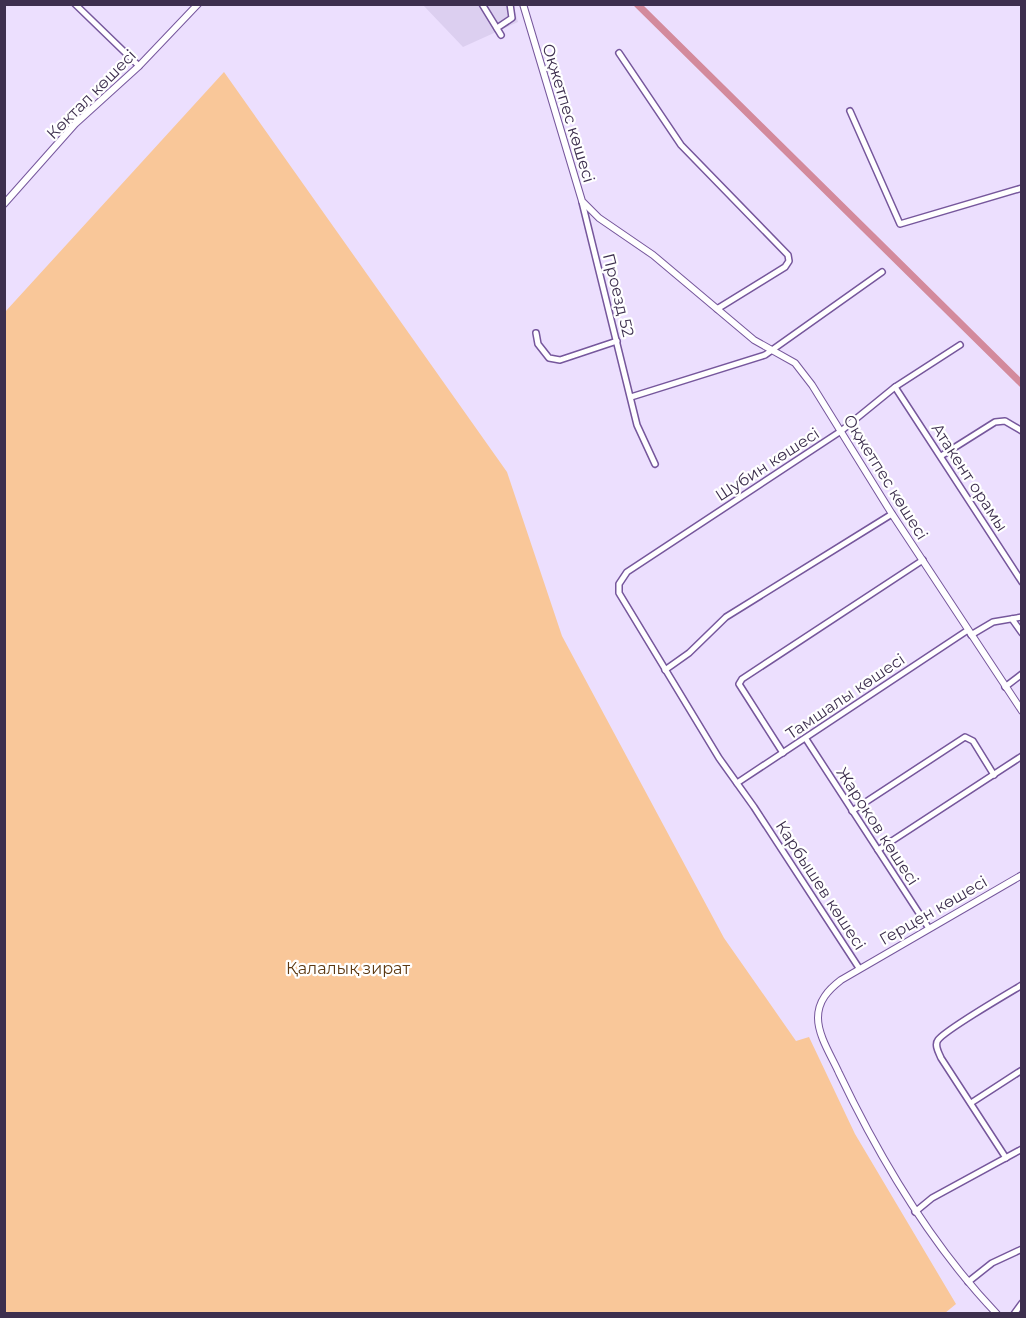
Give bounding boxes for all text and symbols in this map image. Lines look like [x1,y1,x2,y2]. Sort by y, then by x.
street label: Оқжетпес көшесі [538,41,599,185]
street label: Көктал көшесі [43,46,140,143]
street label: Проезд 52 [599,251,638,339]
street label: Оқжетпес көшесі [839,411,932,543]
street label: Атакент орамы [928,420,1012,535]
street label: Шубин көшесі [712,424,823,505]
street label: Тамшалы көшесі [782,650,908,743]
street label: Жароков көшесі [832,764,923,889]
street label: Карбышев көшесі [772,817,869,953]
street label: Герцен көшесі [876,872,990,949]
park label: Қалалық зират [286,959,410,978]

